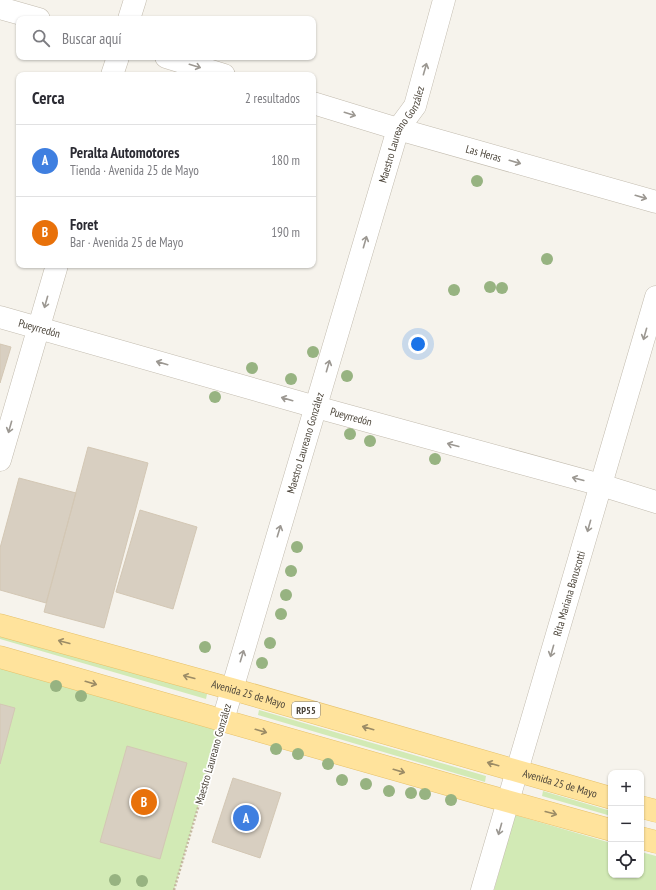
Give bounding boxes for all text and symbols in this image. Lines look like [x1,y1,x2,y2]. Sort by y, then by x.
search box [16,16,316,60]
icon: search [30,27,52,49]
text: Buscar aquí [62,29,122,48]
one-way arrow [188,63,201,70]
one-way arrow [422,63,429,76]
street label: Maestro Laureano González [375,84,427,184]
text: Cerca [32,87,65,109]
text: 2 resultados [245,90,300,107]
one-way arrow [344,111,357,118]
street label: Las Heras [464,142,503,165]
text: Peralta Automotores [70,143,179,162]
text: A [42,152,48,169]
text: 180 m [271,152,300,169]
one-way arrow [509,159,522,166]
text: Tienda · Avenida 25 de Mayo [70,162,199,179]
one-way arrow [634,194,647,201]
text: Foret [70,215,98,234]
text: B [42,224,48,241]
text: 190 m [271,224,300,241]
text: Bar · Avenida 25 de Mayo [70,234,183,251]
one-way arrow [362,235,369,248]
one-way arrow [42,296,49,309]
street label: Pueyrredón [17,316,62,341]
one-way arrow [641,327,648,340]
your location [408,334,428,354]
one-way arrow [156,359,169,366]
one-way arrow [325,360,332,373]
street label: Maestro Laureano González [283,391,327,495]
one-way arrow [281,395,294,402]
street label: Pueyrredón [329,404,374,429]
one-way arrow [6,421,13,434]
one-way arrow [447,441,460,448]
one-way arrow [572,475,585,482]
one-way arrow [585,519,592,532]
one-way arrow [276,525,283,538]
street label: Rita Mariana Baruscotti [550,549,588,638]
one-way arrow [58,638,71,646]
one-way arrow [548,644,555,657]
one-way arrow [239,650,246,663]
one-way arrow [183,673,196,680]
street label: Avenida 25 de Mayo [210,677,288,711]
one-way arrow [85,680,98,687]
street label: Maestro Laureano González [192,702,234,806]
road number: RP55 [292,702,320,718]
one-way arrow [362,724,375,731]
one-way arrow [254,728,267,735]
one-way arrow [487,760,500,767]
street label: Avenida 25 de Mayo [521,766,599,801]
one-way arrow [392,768,405,775]
map controls [608,770,644,878]
button: + [608,770,644,806]
pin: B [131,787,157,817]
pin: A [233,803,259,833]
button: − [608,806,644,842]
one-way arrow [544,810,557,817]
one-way arrow [496,822,503,835]
button: locate [608,842,644,878]

